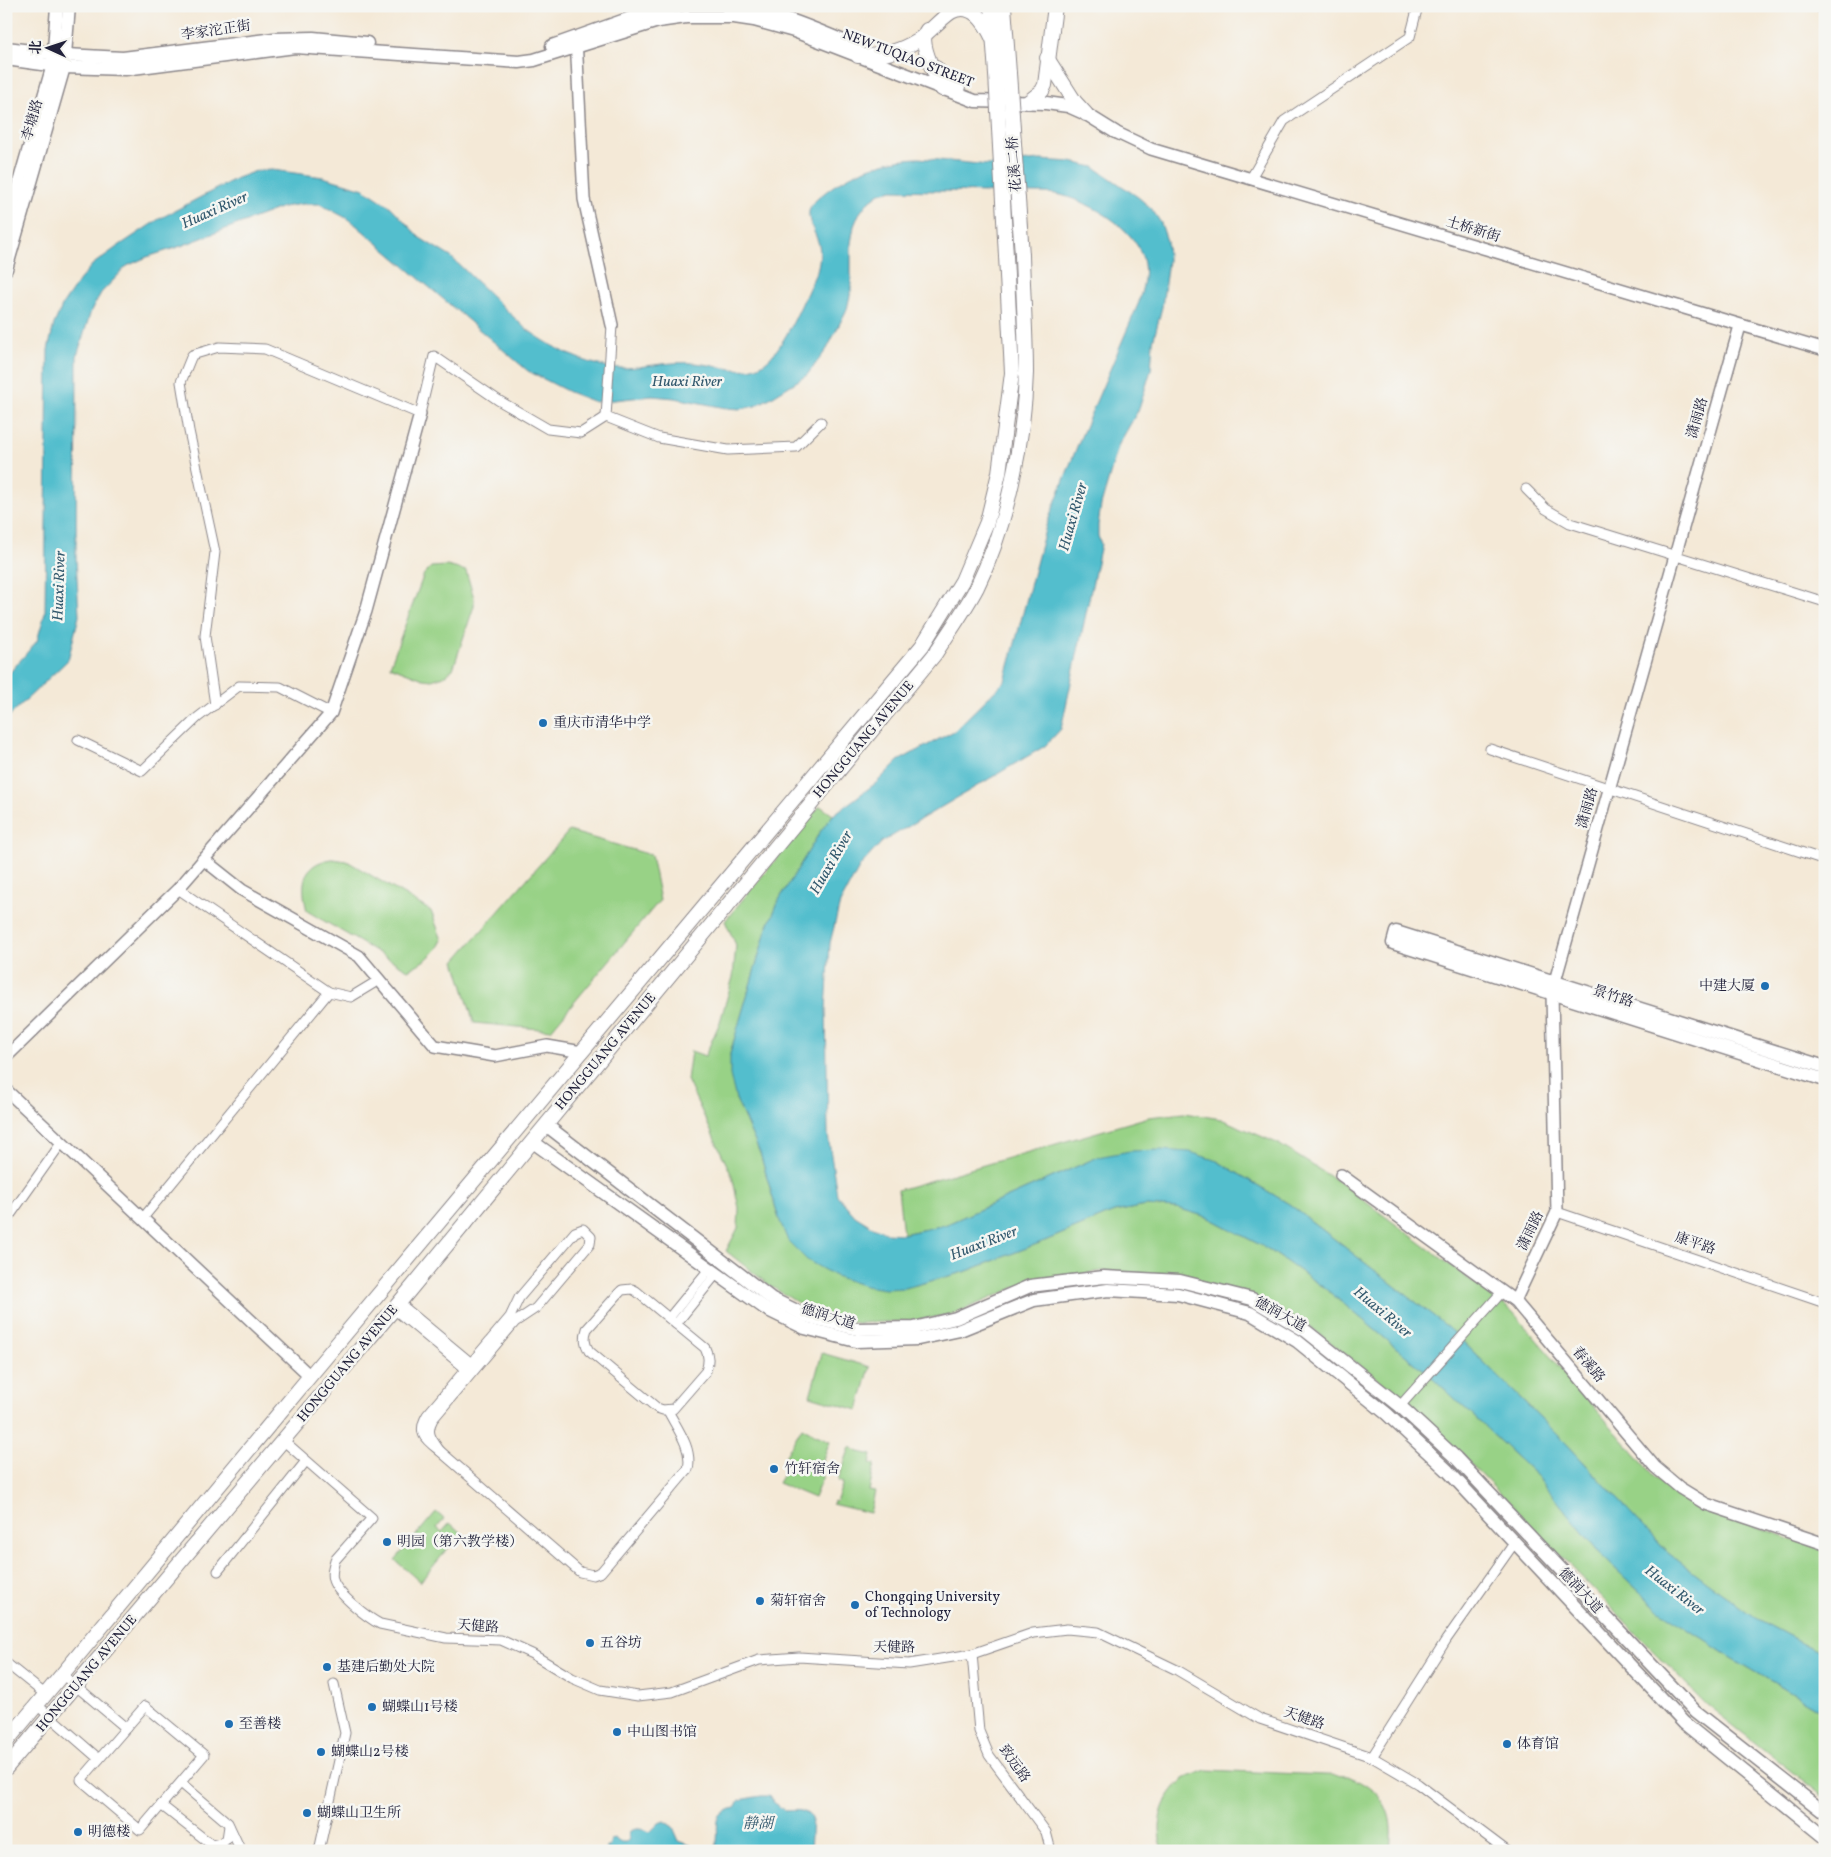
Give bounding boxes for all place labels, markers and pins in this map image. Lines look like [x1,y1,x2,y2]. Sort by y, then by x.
place label: 重庆市清华中学 [553,714,651,733]
marker: 重庆市清华中学 [537,717,549,729]
place label: 中建大厦 [1699,977,1755,996]
marker: 中建大厦 [1759,980,1771,992]
place label: 竹轩宿舍 [784,1460,840,1479]
marker: 竹轩宿舍 [768,1463,780,1475]
place label: 明园（第六教学楼） [397,1533,523,1552]
marker: 明园（第六教学楼） [381,1536,393,1548]
place label: Chongqing University of Technology [865,1588,1001,1623]
place label: 菊轩宿舍 [770,1592,826,1611]
marker: 菊轩宿舍 [754,1595,766,1607]
marker: Chongqing University of Technology [849,1599,861,1611]
place label: 五谷坊 [600,1634,642,1653]
marker: 五谷坊 [584,1637,596,1649]
place label: 基建后勤处大院 [337,1658,435,1677]
marker: 基建后勤处大院 [321,1661,333,1673]
place label: 蝴蝶山1号楼 [382,1698,457,1717]
marker: 蝴蝶山1号楼 [366,1701,378,1713]
place label: 至善楼 [239,1715,281,1734]
marker: 至善楼 [223,1718,235,1730]
place label: 中山图书馆 [627,1723,697,1742]
marker: 中山图书馆 [611,1726,623,1738]
place label: 体育馆 [1517,1735,1559,1754]
marker: 体育馆 [1501,1738,1513,1750]
place label: 蝴蝶山2号楼 [331,1743,409,1762]
marker: 蝴蝶山2号楼 [315,1746,327,1758]
place label: 蝴蝶山卫生所 [317,1804,401,1823]
marker: 蝴蝶山卫生所 [301,1807,313,1819]
place label: 明德楼 [88,1823,130,1842]
marker: 明德楼 [72,1826,84,1838]

